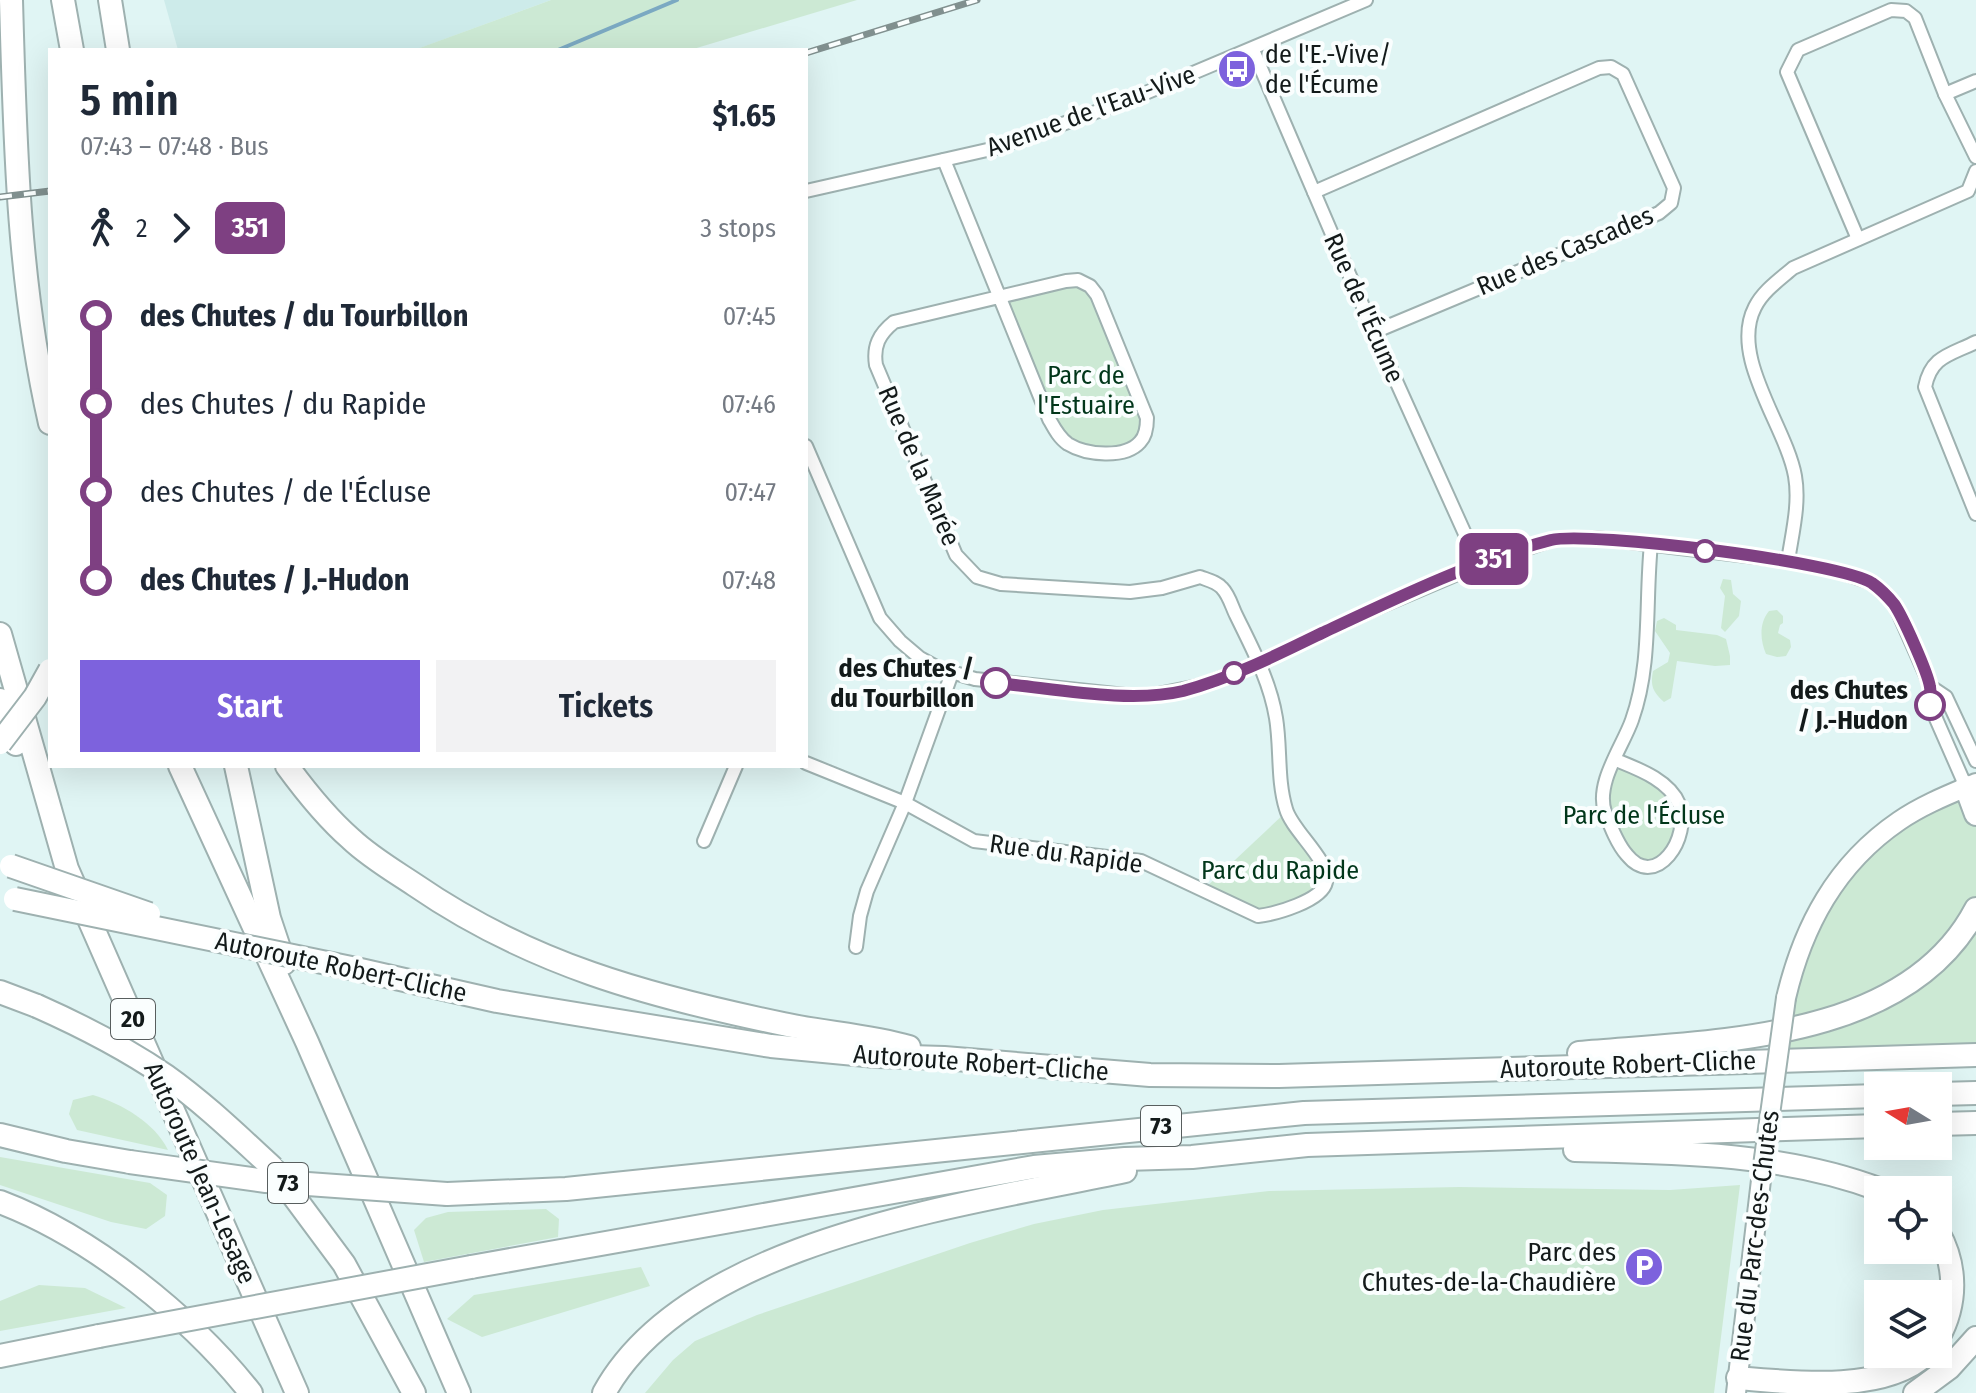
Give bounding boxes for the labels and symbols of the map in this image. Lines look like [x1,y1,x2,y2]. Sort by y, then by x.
place label: de l'E.-Vive/ de l'Écume [1265,39,1391,100]
bus stop icon: de l'E.-Vive/ de l'Écume [1216,48,1258,90]
street label: Avenue de l'Eau-Vive [982,59,1200,163]
street label: Rue des Cascades [1472,200,1658,302]
street label: Rue de l'Écume [1317,228,1411,388]
park label: Parc de l'Estuaire [1037,360,1135,421]
street label: Rue de la Marée [871,381,967,551]
line badge: 351 [1448,533,1540,585]
unlabelled marker [1694,540,1716,562]
place label: des Chutes / du Tourbillon [830,653,974,714]
unlabelled marker [1223,662,1245,684]
marker: des Chutes / du Tourbillon [981,668,1011,698]
place label: des Chutes / J.-Hudon [1790,675,1908,736]
marker: des Chutes / J.-Hudon [1915,690,1945,720]
park label: Parc de l'Écluse [1563,800,1725,831]
street label: Rue du Rapide [987,828,1145,880]
park label: Parc du Rapide [1201,855,1359,886]
street label: Autoroute Robert-Cliche [213,925,469,1009]
road number: 20 [111,999,155,1039]
street label: Autoroute Robert-Cliche [852,1039,1110,1087]
street label: Autoroute Robert-Cliche [1500,1045,1756,1085]
street label: Autoroute Jean-Lesage [137,1057,263,1289]
north arrow [1864,1072,1952,1160]
road number: 73 [1141,1106,1181,1146]
street label: Rue du Parc-des-Chutes [1724,1109,1786,1363]
road number: 73 [268,1163,308,1203]
place label: Parc des Chutes-de-la-Chaudière [1362,1237,1616,1298]
parking icon: Parc des Chutes-de-la-Chaudière [1623,1246,1665,1288]

